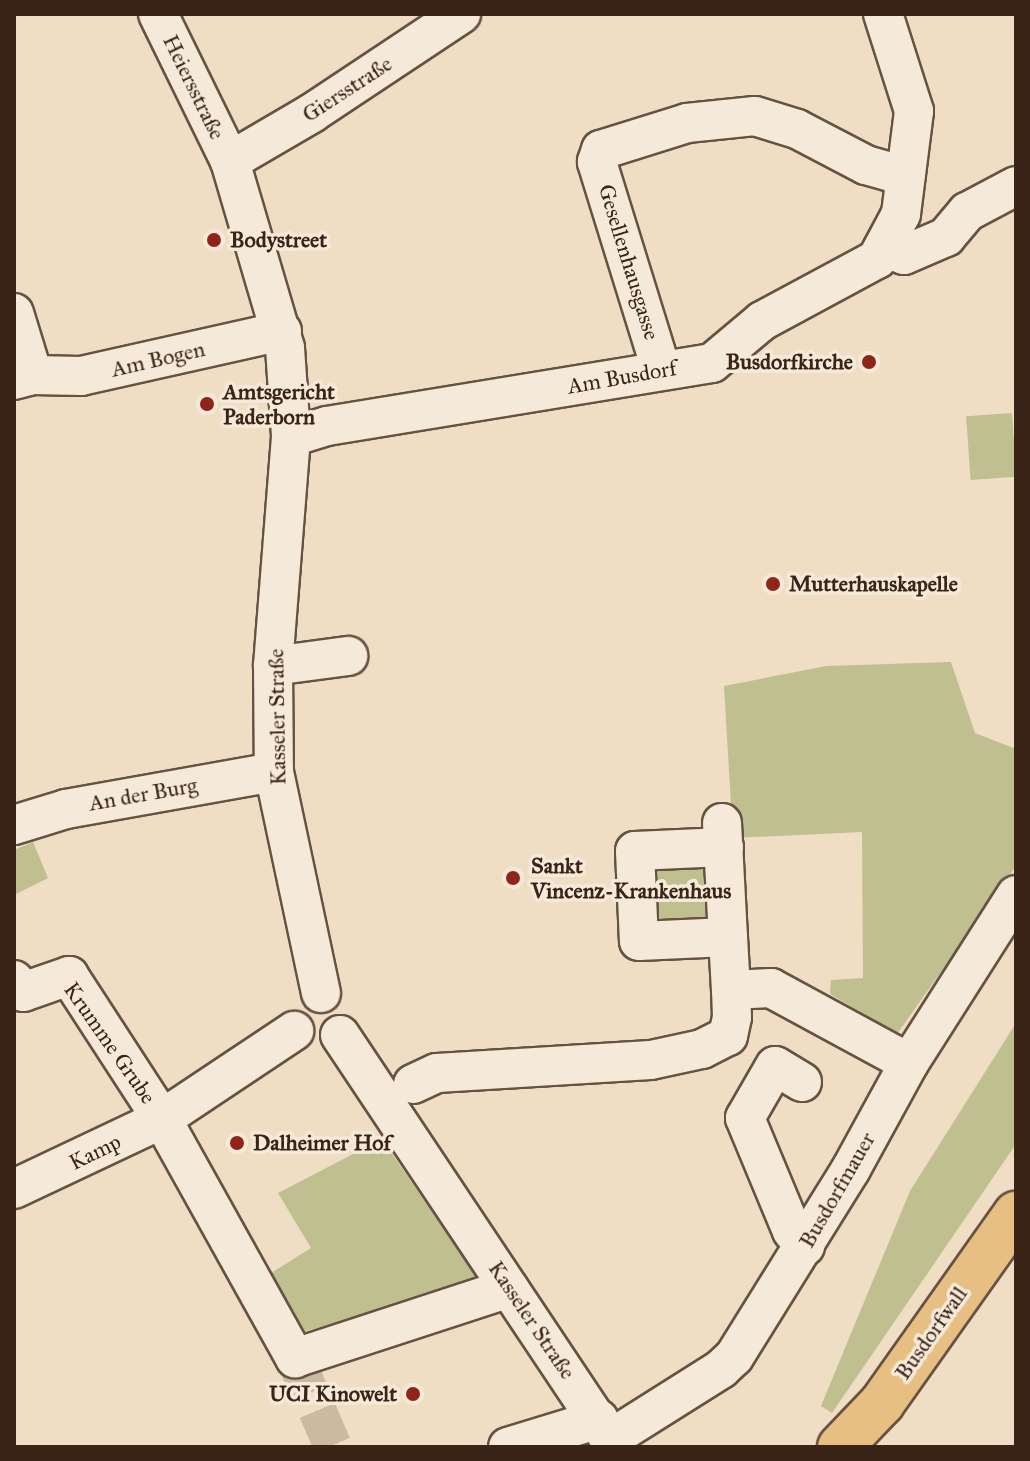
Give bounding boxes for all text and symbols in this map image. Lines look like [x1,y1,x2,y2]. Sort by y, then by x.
street label: Heiersstraße [157,30,231,144]
street label: Giersstraße [297,50,397,128]
street label: Gesellenhausgasse [593,181,665,343]
place label: Bodystreet [230,227,327,253]
marker: Bodystreet [205,231,223,249]
street label: Am Bogen [109,335,207,383]
place label: Busdorfkirche [726,349,853,375]
marker: Busdorfkirche [860,353,878,371]
street label: Am Busdorf [565,354,679,400]
place label: Amtsgericht Paderborn [223,378,335,430]
marker: Amtsgericht Paderborn [198,395,216,413]
place label: Mutterhauskapelle [789,571,958,597]
marker: Mutterhauskapelle [764,575,782,593]
street label: Kasseler Straße [263,648,291,786]
street label: An der Burg [87,772,199,816]
place label: Sankt Vincenz-Krankenhaus [531,852,731,904]
marker: Sankt Vincenz-Krankenhaus [502,867,524,889]
street label: Krumme Grube [58,977,162,1109]
street label: Busdorfmauer [793,1127,881,1253]
street label: Kamp [65,1128,125,1176]
place label: Dalheimer Hof [253,1130,391,1156]
marker: Dalheimer Hof [228,1134,246,1152]
street label: Kasseler Straße [483,1256,581,1384]
street label: Busdorfwall [889,1281,973,1385]
place label: UCI Kinowelt [269,1381,397,1407]
marker: UCI Kinowelt [404,1385,422,1403]

